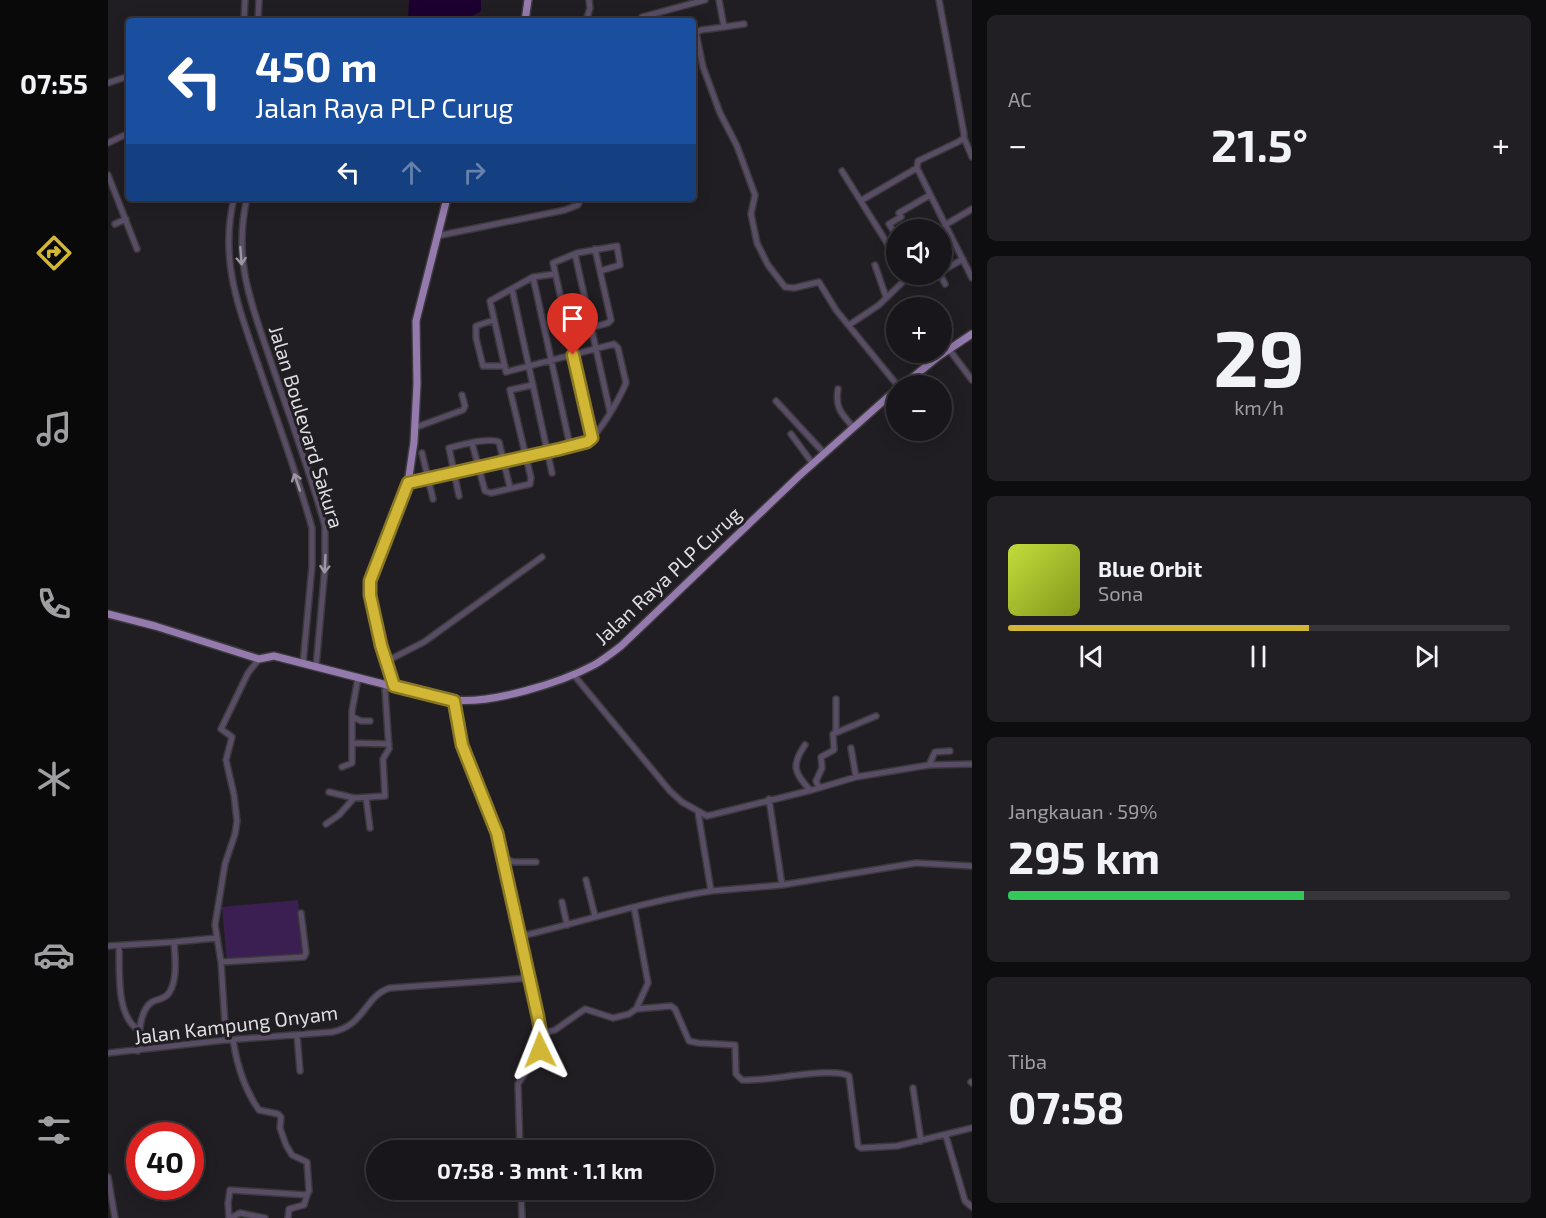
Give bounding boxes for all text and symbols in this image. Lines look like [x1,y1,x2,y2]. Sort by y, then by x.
text: 450 m [255,40,378,90]
icon: left [156,42,234,120]
text: 07:55 [20,67,88,99]
text: AC [1008,87,1032,111]
text: Jalan Raya PLP Curug [255,91,513,123]
text: 21.5° [1211,117,1308,171]
text: − [1008,124,1027,164]
text: + [1492,124,1510,164]
icon: left [332,156,365,189]
icon: ahead [395,156,428,189]
icon: right [458,156,491,189]
map controls [886,219,952,441]
button: sound [886,219,952,285]
icon: directions [33,232,75,274]
one-way arrow [236,245,247,265]
pin [547,293,598,355]
button: + [886,297,952,363]
icon: arrive [556,302,589,335]
text: 29 [1213,309,1305,403]
street label: Jalan Boulevard Sakura [265,323,349,531]
button: − [886,375,952,441]
text: km/h [1234,395,1284,419]
icon: music [33,408,75,450]
one-way arrow [291,473,302,492]
street label: Jalan Raya PLP Curug [589,501,745,649]
one-way arrow [320,553,331,573]
text: Blue Orbit [1098,555,1202,581]
text: Sona [1098,581,1143,605]
icon: phone [33,583,75,625]
icon: previous [1075,640,1108,673]
icon: pause [1242,640,1275,673]
icon: next [1410,640,1443,673]
icon: climate [33,758,75,800]
text: Jangkauan · 59% [1008,799,1157,823]
text: 295 km [1008,829,1160,883]
icon: car [33,934,75,976]
street label: Jalan Kampung Onyam [133,1000,339,1048]
position arrow [508,1018,572,1082]
text: Tiba [1008,1049,1047,1073]
text: 07:58 [1008,1079,1125,1133]
icon: filters [33,1109,75,1151]
speed limit sign: 40 [126,1122,204,1200]
text: 07:58 · 3 mnt · 1.1 km [437,1157,643,1183]

